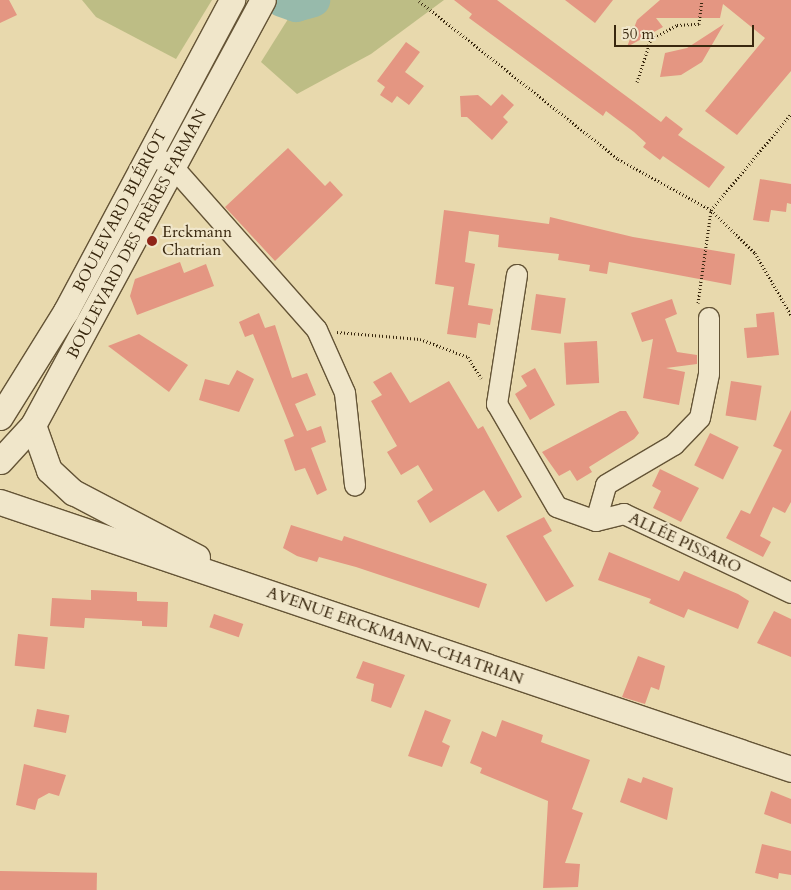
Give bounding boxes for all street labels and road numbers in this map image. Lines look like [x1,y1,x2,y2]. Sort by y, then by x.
street label: BOULEVARD DES FRÈRES FARMAN [63,106,211,362]
street label: BOULEVARD BLÉRIOT [69,126,171,296]
street label: ALLÉE PISSARO [626,509,744,577]
street label: AVENUE ERCKMANN-CHATRIAN [264,583,526,689]

